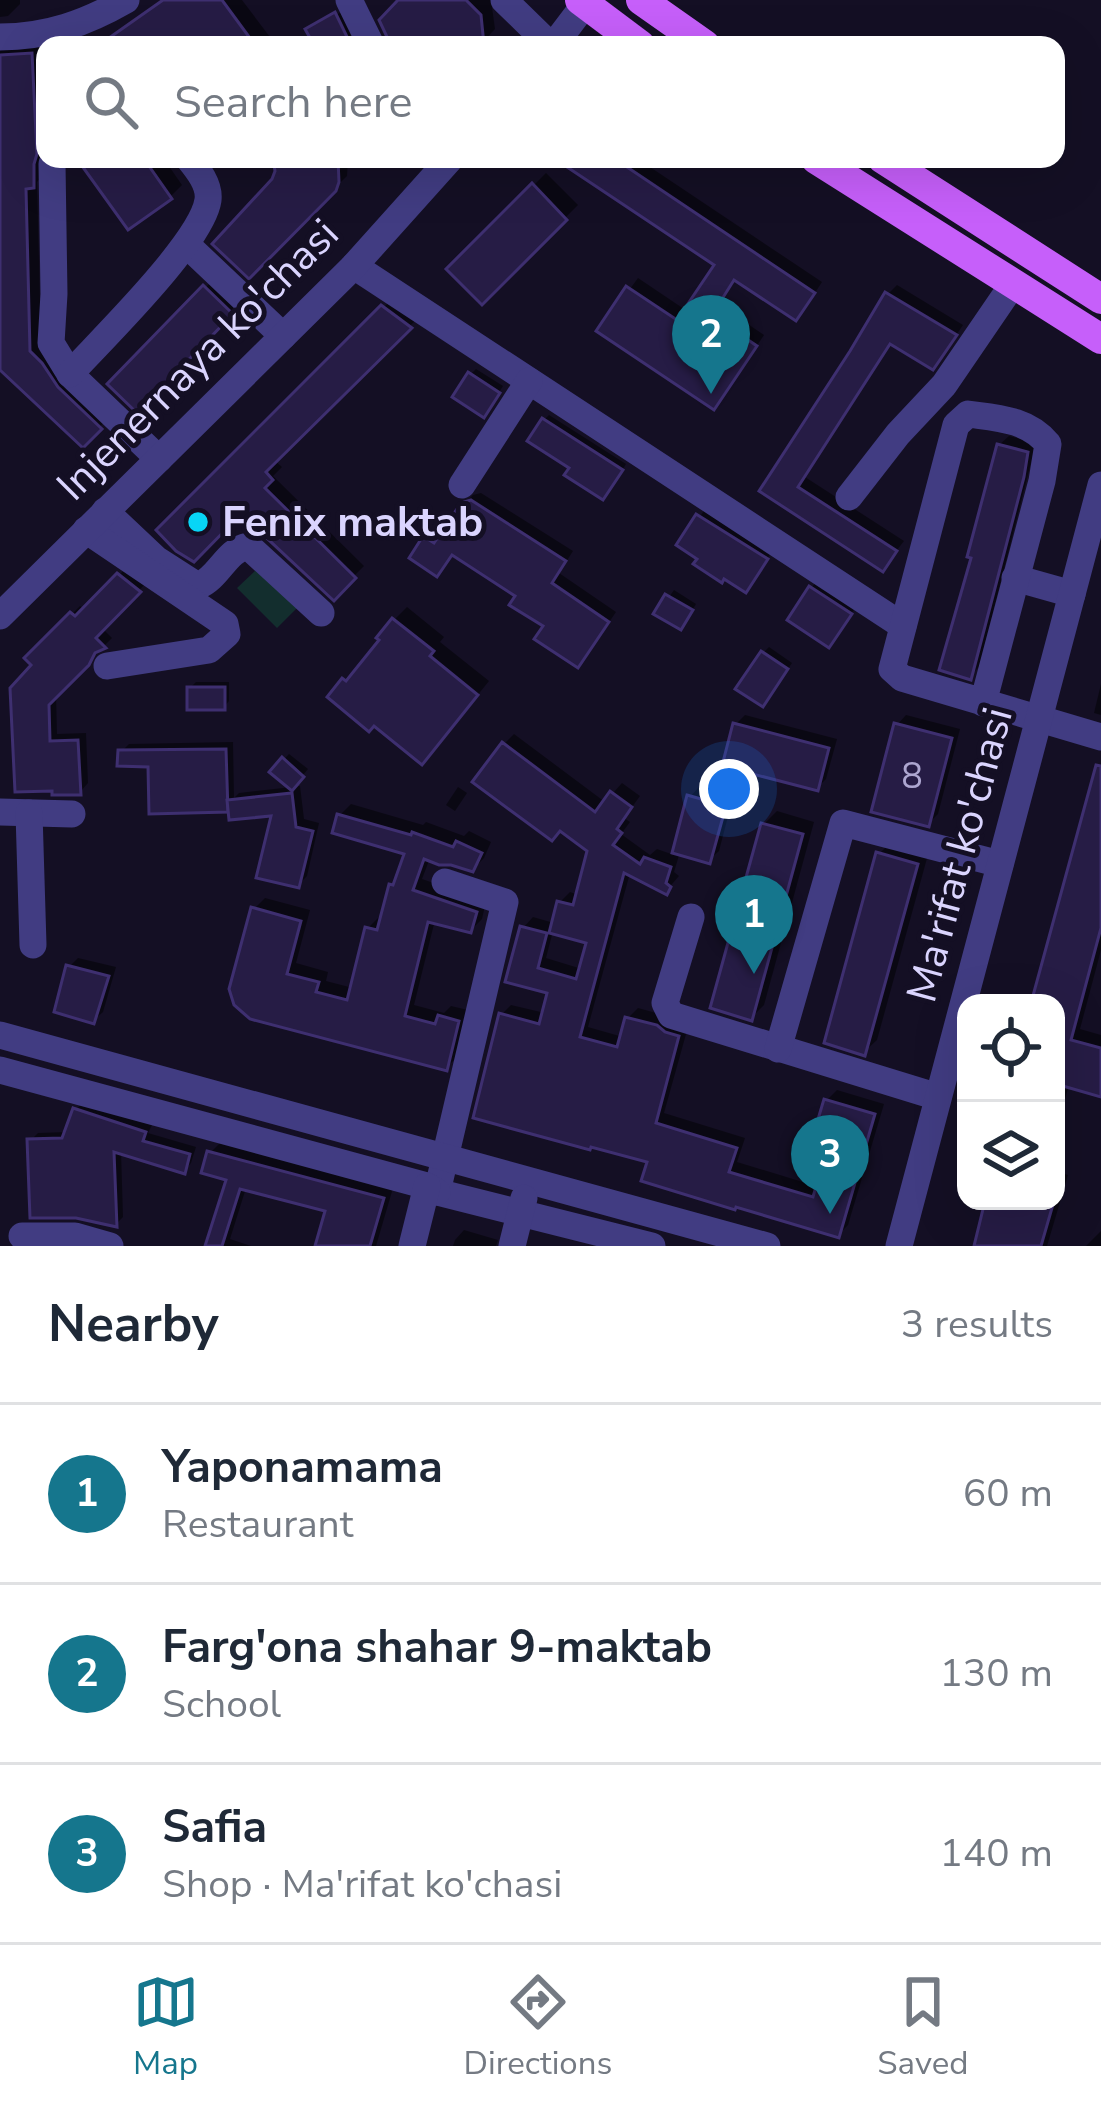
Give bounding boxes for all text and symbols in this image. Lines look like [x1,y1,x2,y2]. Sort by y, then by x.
search box [36,36,1065,168]
icon: search [78,69,144,135]
text: Search here [174,72,413,133]
street label: Injenernaya ko'chasi [45,207,351,513]
pin: 2 [672,295,750,394]
place label: Fenix maktab [222,494,483,551]
marker: Fenix maktab [185,509,211,535]
street label: Ma'rifat ko'chasi [893,702,1027,1008]
house number: 8 [901,752,923,801]
your location [699,759,759,819]
pin: 1 [715,875,793,974]
map controls [957,994,1065,1210]
button: locate [957,994,1065,1102]
button: layers [957,1102,1065,1210]
pin: 3 [791,1115,869,1214]
text: Nearby [48,1289,219,1359]
text: 3 results [901,1298,1053,1351]
text: Yaponamama [162,1437,443,1498]
text: 1 [75,1467,99,1520]
text: 60 m [963,1467,1053,1520]
text: Restaurant [162,1498,353,1551]
text: Farg'ona shahar 9-maktab [162,1617,712,1678]
text: 2 [75,1647,99,1700]
text: 130 m [939,1647,1053,1700]
text: School [162,1678,281,1731]
text: Safia [162,1797,267,1858]
text: 3 [75,1827,99,1880]
text: 140 m [939,1827,1053,1880]
text: Shop · Ma'rifat ko'chasi [162,1858,562,1911]
tab: Map [133,1969,199,2086]
tab: Directions [464,1969,612,2086]
tab: Saved [877,1969,968,2086]

